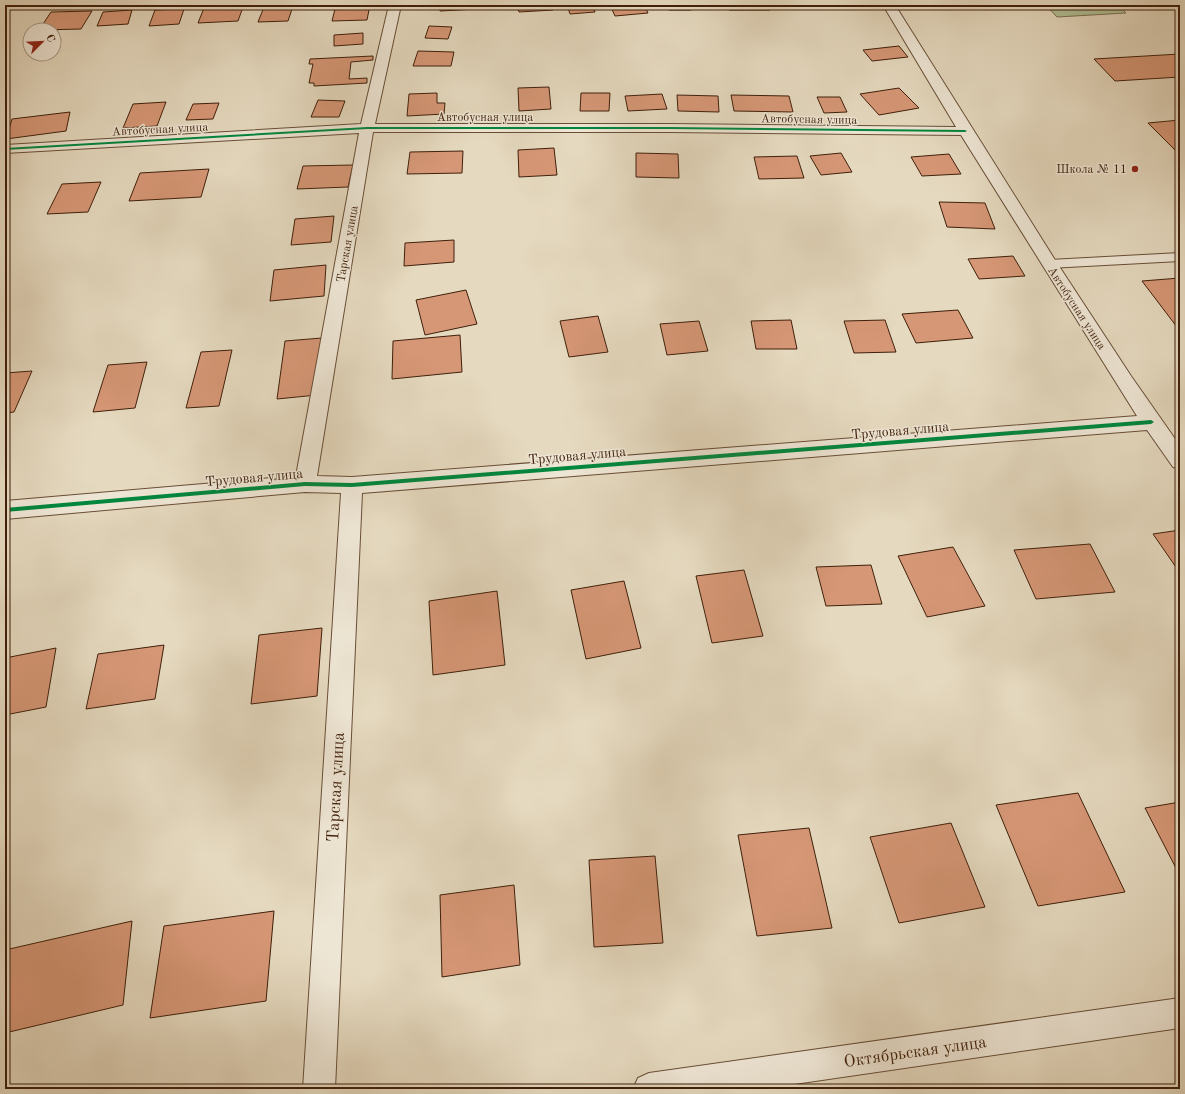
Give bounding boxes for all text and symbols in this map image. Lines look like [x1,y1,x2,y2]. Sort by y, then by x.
north arrow [22,22,62,62]
text: С [43,33,56,44]
street label: Автобусная улица [437,112,533,124]
street label: Автобусная улица [761,113,857,127]
street label: Автобусная улица [112,121,209,139]
place label: Школа № 11 [1056,164,1127,176]
marker: Школа № 11 [1130,164,1140,174]
street label: Тарская улица [335,205,361,283]
street label: Автобусная улица [1045,265,1107,352]
street label: Трудовая улица [851,420,950,442]
street label: Трудовая улица [528,445,627,467]
street label: Трудовая улица [205,467,304,489]
street label: Тарская улица [325,731,348,842]
street label: Октябрьская улица [843,1034,988,1071]

